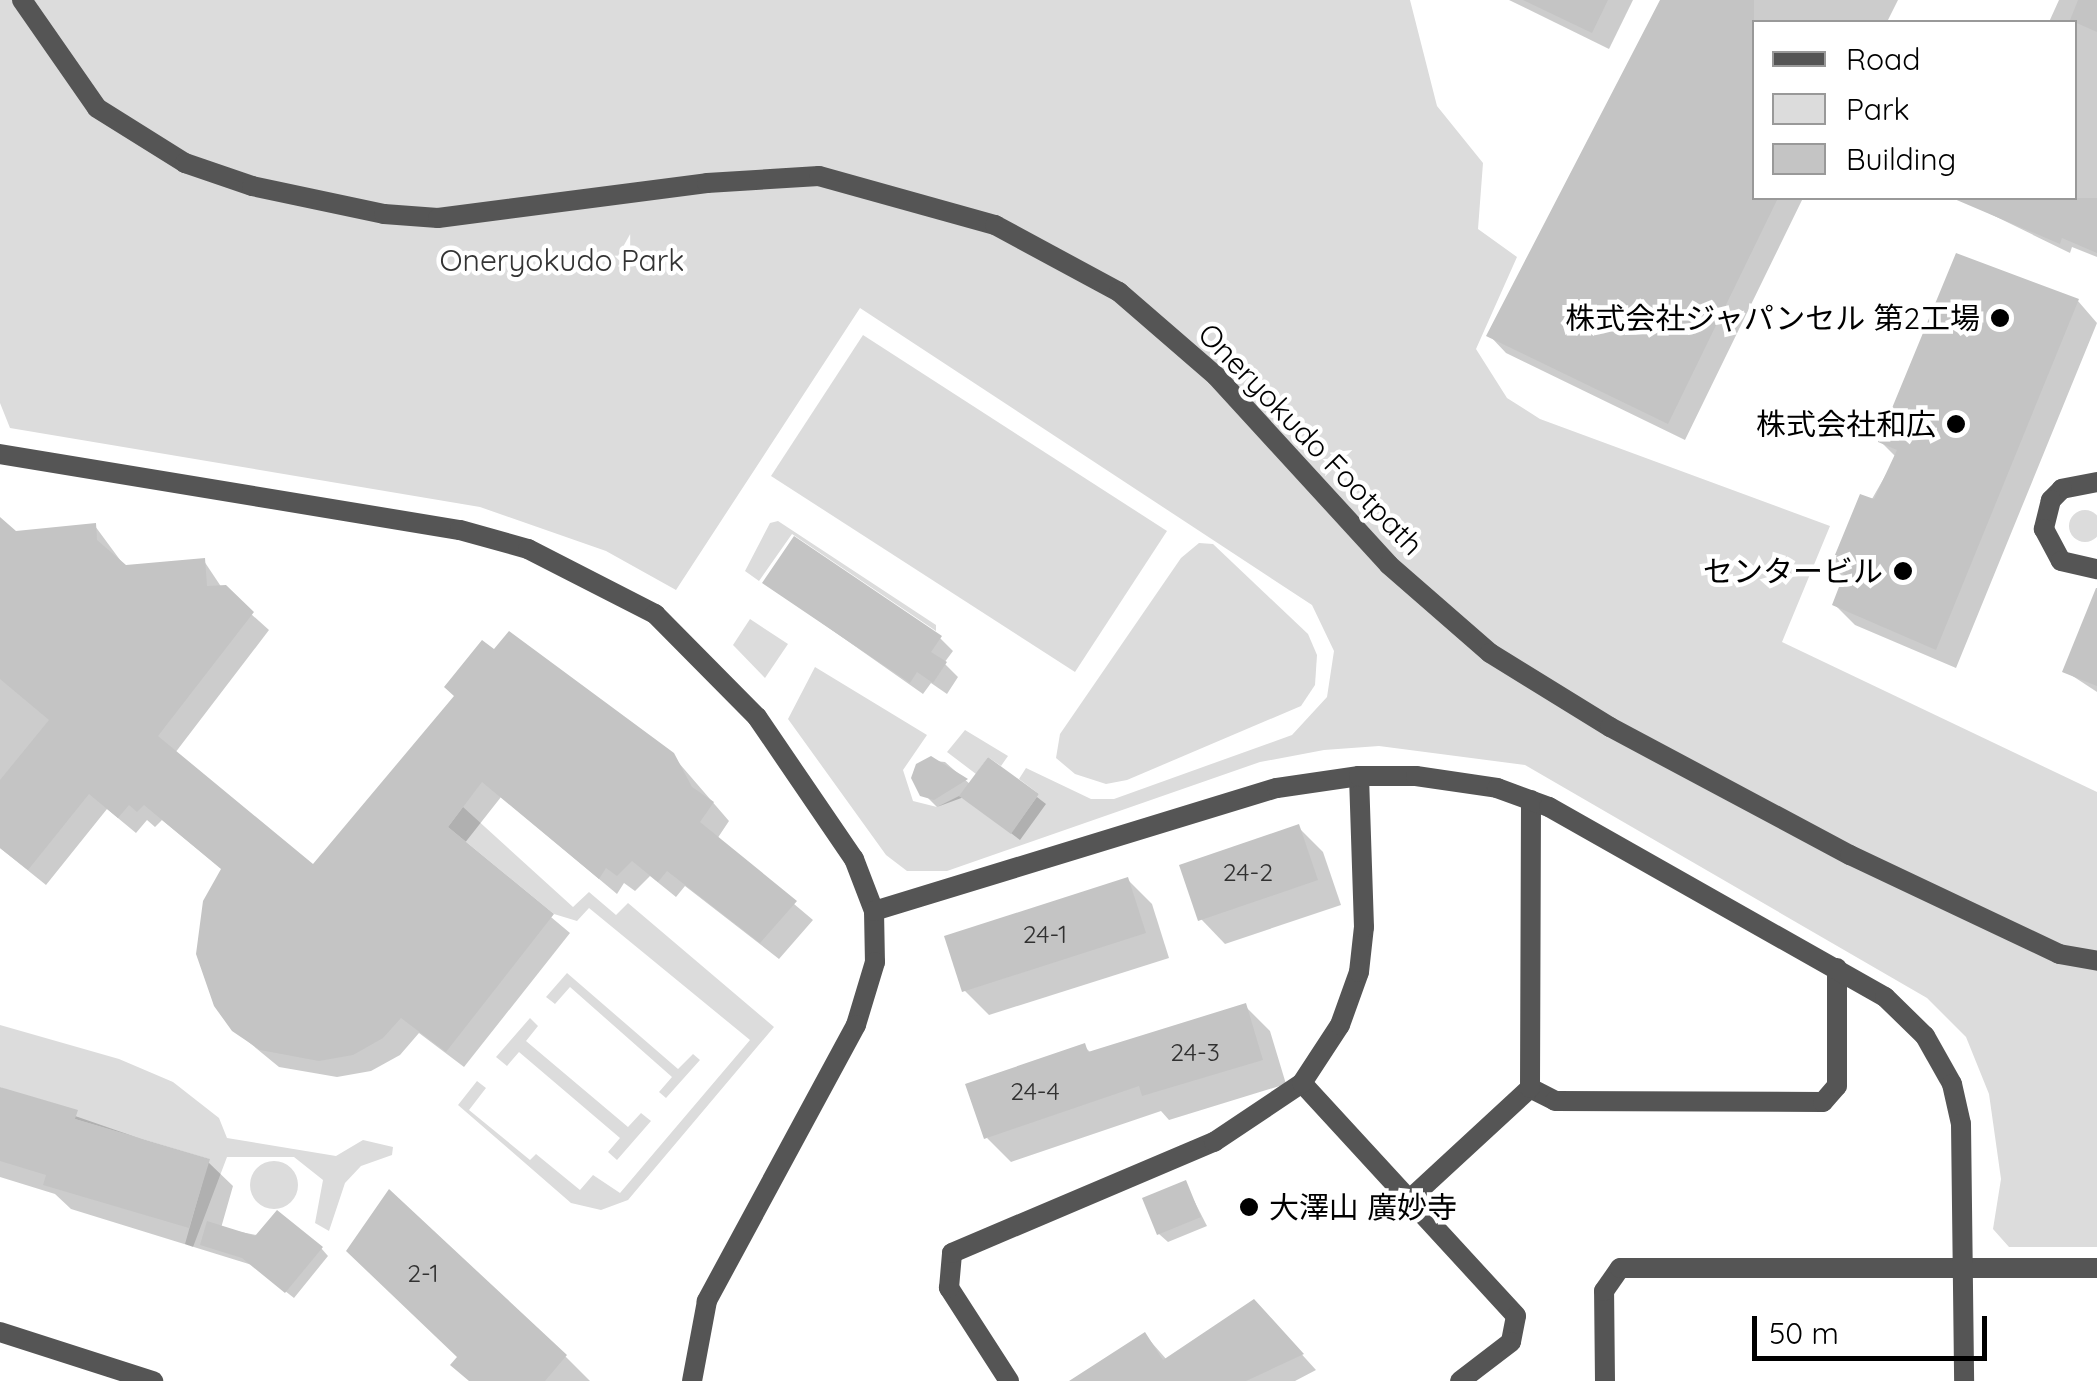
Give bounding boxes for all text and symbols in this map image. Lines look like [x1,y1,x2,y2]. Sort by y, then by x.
legend [1752,20,2077,200]
text: Road [1846,40,1920,78]
text: Park [1846,90,1910,128]
text: Building [1846,140,1956,178]
park label: Oneryokudo Park [440,242,684,278]
place label: 株式会社ジャパンセル 第2工場 [1565,300,1980,336]
marker: 株式会社ジャパンセル 第2工場 [1989,307,2011,329]
street label: Oneryokudo Footpath [1191,316,1431,562]
place label: 株式会社和広 [1756,406,1936,442]
marker: 株式会社和広 [1945,413,1967,435]
place label: センタービル [1703,553,1883,589]
marker: センタービル [1892,560,1914,582]
house number: 24-2 [1223,857,1273,887]
house number: 24-1 [1023,919,1067,949]
house number: 24-3 [1170,1037,1220,1067]
house number: 24-4 [1010,1076,1060,1106]
place label: 大澤山 廣妙寺 [1269,1189,1457,1225]
marker: 大澤山 廣妙寺 [1238,1196,1260,1218]
house number: 2-1 [407,1258,439,1288]
scale bar [1757,1296,1992,1358]
text: 50 m [1769,1314,1839,1352]

